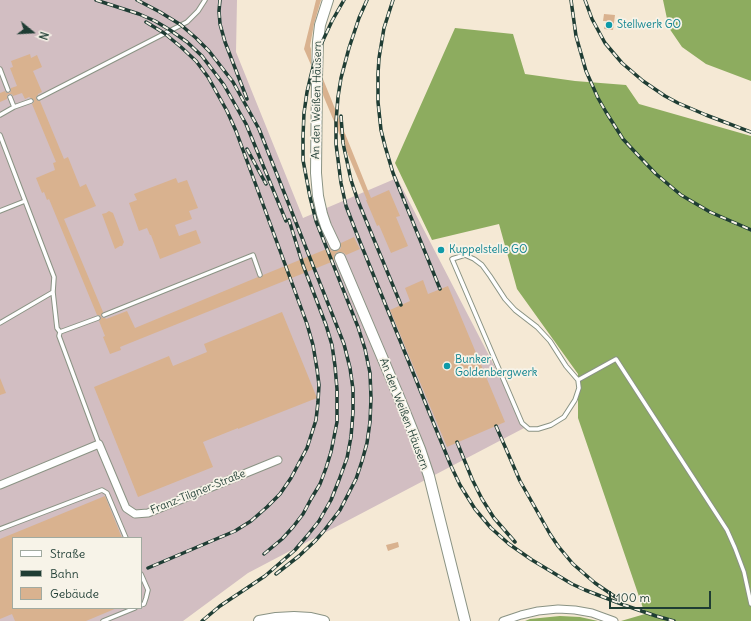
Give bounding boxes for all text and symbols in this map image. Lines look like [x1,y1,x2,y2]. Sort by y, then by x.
north arrow [12,12,52,52]
place label: Stellwerk GO [617,18,681,32]
marker: Stellwerk GO [604,20,614,30]
text: N [36,30,51,41]
street label: An den Weißen Häusern [309,41,325,159]
place label: Kuppelstelle GO [449,243,527,257]
marker: Kuppelstelle GO [436,245,446,255]
place label: Bunker Goldenbergwerk [455,353,537,379]
street label: An den Weißen Häusern [377,356,431,472]
marker: Bunker Goldenbergwerk [442,361,452,371]
street label: Franz-Tilgner-Straße [149,467,247,517]
legend [12,537,142,609]
text: Straße [50,546,85,561]
text: Bahn [50,566,79,581]
scale bar [611,583,713,609]
text: Gebäude [50,586,99,601]
text: 100 m [616,590,650,605]

